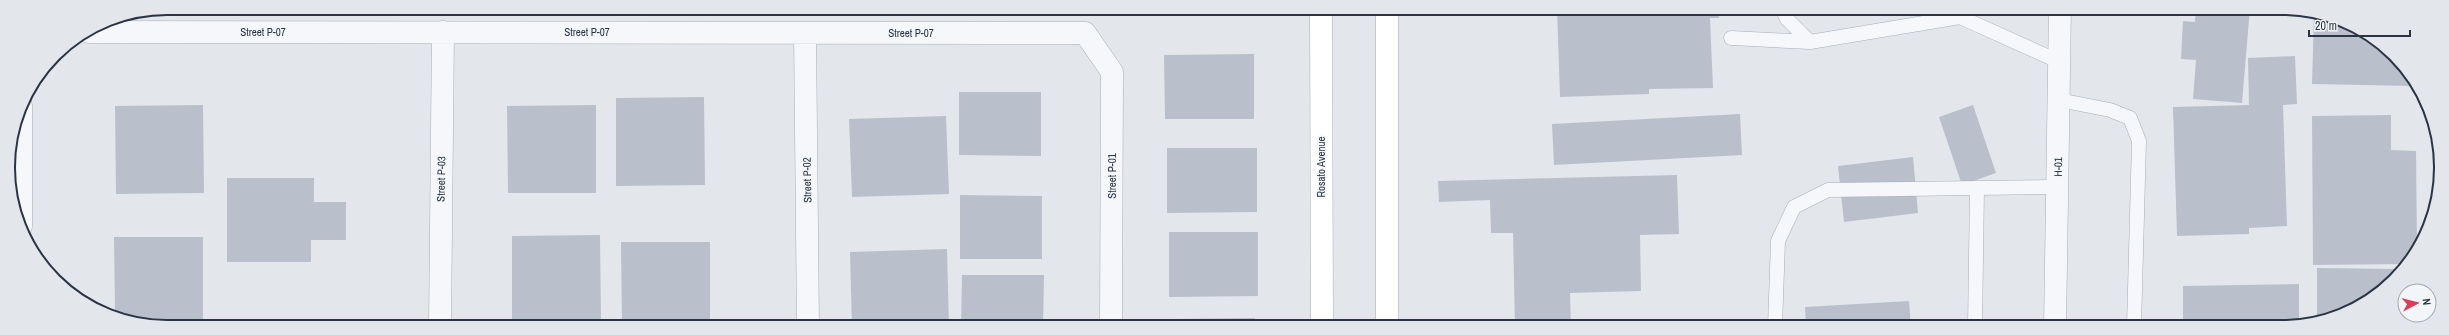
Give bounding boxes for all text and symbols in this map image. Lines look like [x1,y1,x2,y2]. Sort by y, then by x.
scale bar [2309,12,2410,38]
text: 20 m [2315,18,2337,34]
street label: Street P-07 [240,25,286,39]
street label: Street P-07 [564,25,610,39]
street label: Street P-07 [888,26,934,40]
street label: Rosato Avenue [1314,136,1328,198]
street label: Street P-01 [1105,153,1119,199]
street label: Street P-03 [434,156,448,202]
street label: Street P-02 [800,157,814,203]
street label: H-01 [2051,157,2065,177]
north arrow [2397,283,2437,323]
text: N [2420,298,2434,306]

